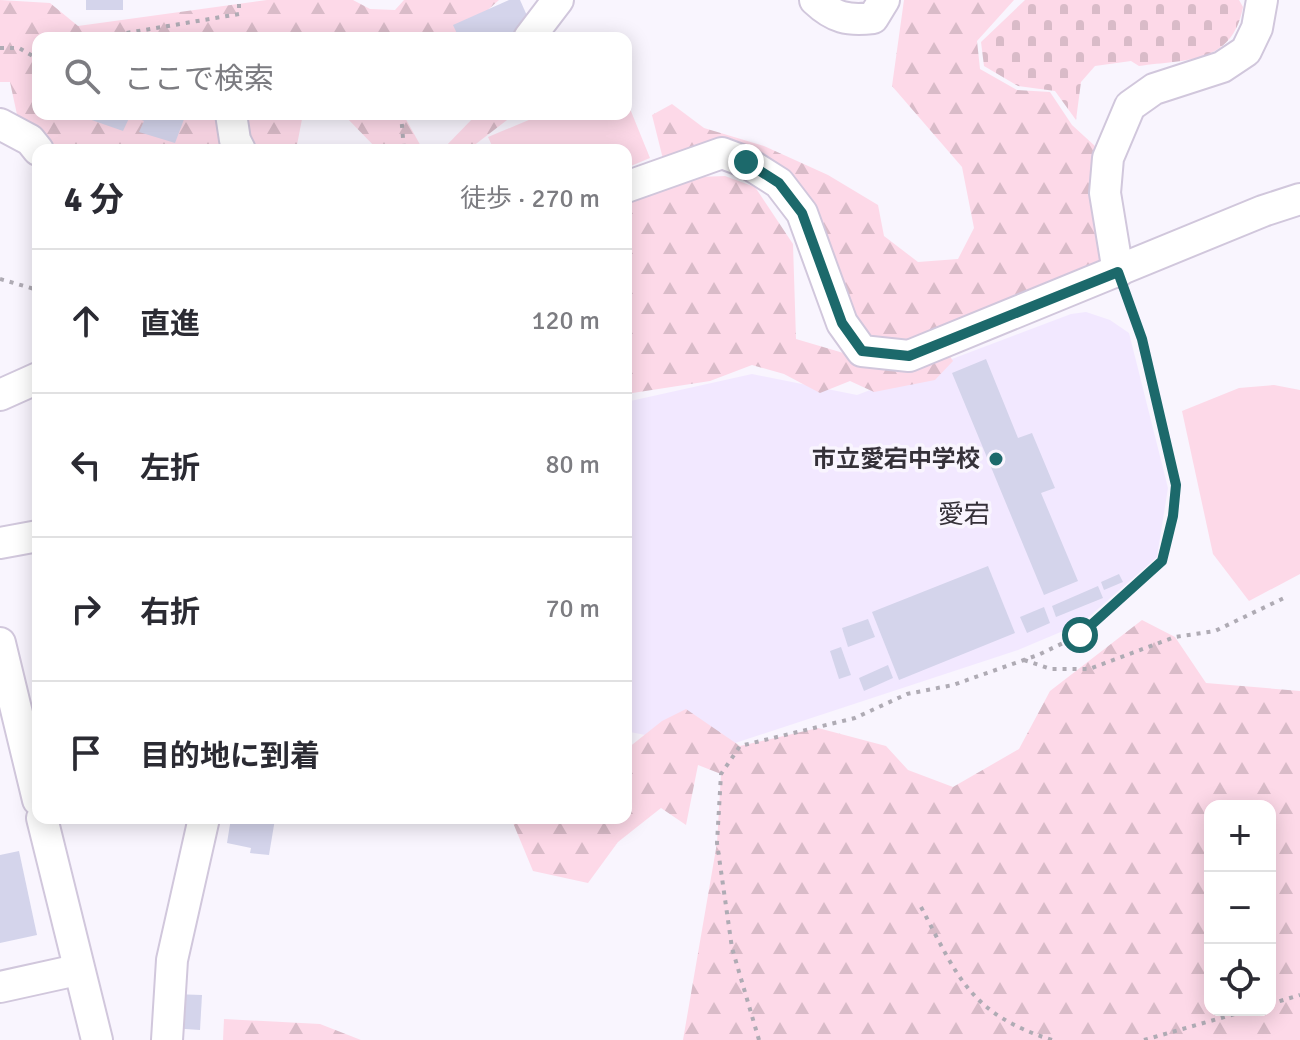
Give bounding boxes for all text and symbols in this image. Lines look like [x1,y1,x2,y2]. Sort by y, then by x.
search box [32,32,632,120]
icon: search [60,54,104,98]
text: ここで検索 [124,61,274,98]
route end [728,144,764,180]
text: 4 分 [64,179,124,221]
text: 徒歩 · 270 m [460,183,600,215]
icon: ahead [64,299,108,343]
text: 120 m [531,305,600,337]
text: 直進 [140,306,200,343]
icon: left [64,443,108,487]
place label: 市立愛宕中学校 [812,444,980,474]
text: 80 m [545,449,600,481]
text: 左折 [140,450,200,487]
marker: 市立愛宕中学校 [987,450,1005,468]
district label: 愛宕 [938,499,990,531]
icon: right [64,587,108,631]
text: 70 m [545,593,600,625]
text: 右折 [140,594,200,631]
route start [1062,617,1098,653]
icon: arrive [64,731,108,775]
text: 目的地に到着 [140,738,320,775]
map controls [1204,800,1276,1016]
button: + [1204,800,1276,872]
button: − [1204,872,1276,944]
button: locate [1204,944,1276,1016]

